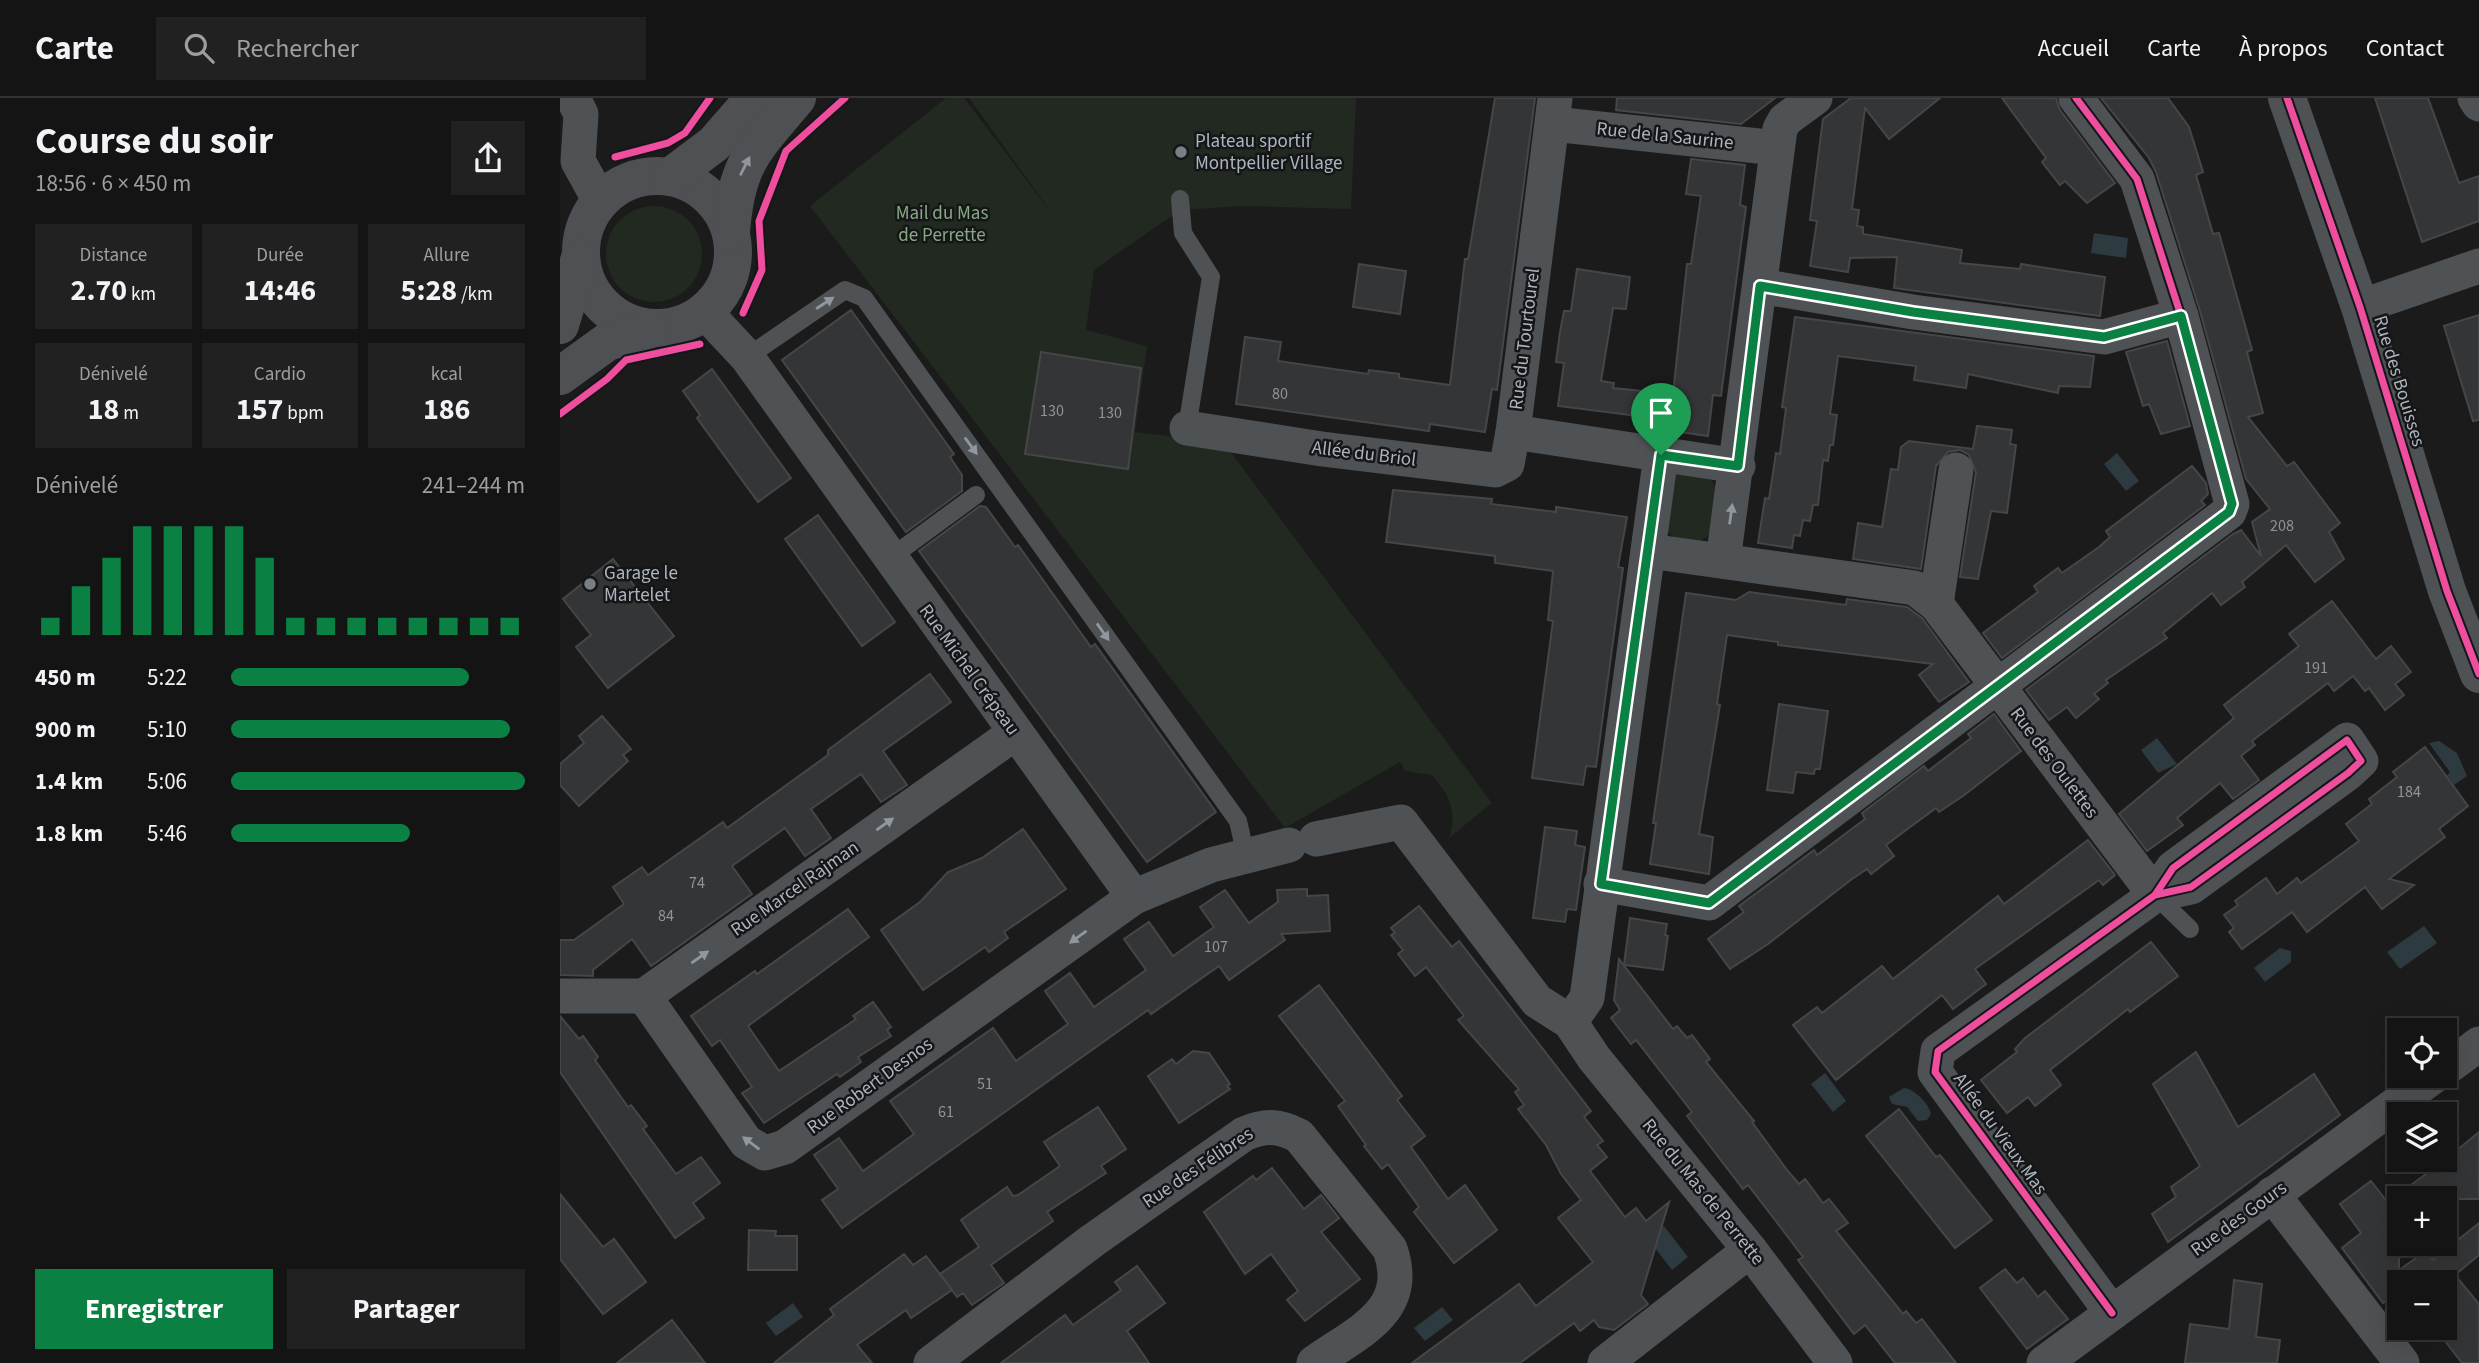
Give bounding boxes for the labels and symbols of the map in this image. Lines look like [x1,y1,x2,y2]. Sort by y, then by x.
street label: Rue de la Saurine [1595,115,1735,157]
place label: Plateau sportif Montpellier Village [1195,128,1343,177]
marker: Plateau sportif Montpellier Village [1173,144,1189,160]
one-way arrow [739,156,751,177]
park label: Mail du Mas de Perrette [896,200,988,249]
street label: Rue du Tourtourel [1503,266,1547,411]
one-way arrow [815,296,835,309]
street label: Rue des Bouisses [2366,312,2432,450]
house number: 80 [1272,383,1288,405]
pin [1631,383,1691,455]
house number: 130 [1040,400,1064,422]
house number: 130 [1098,402,1122,424]
street label: Allée du Briol [1310,434,1418,474]
one-way arrow [964,437,978,455]
one-way arrow [1725,502,1736,524]
house number: 208 [2270,515,2294,537]
place label: Garage le Martelet [604,560,678,609]
marker: Garage le Martelet [582,576,598,592]
street label: Rue Michel Crépeau [912,599,1026,741]
one-way arrow [1096,623,1110,641]
house number: 191 [2304,657,2328,679]
street label: Rue des Oulettes [2003,702,2105,824]
house number: 184 [2397,781,2421,803]
one-way arrow [876,818,894,832]
street label: Rue Marcel Rajman [725,835,865,943]
house number: 74 [689,872,705,894]
house number: 84 [658,905,674,927]
one-way arrow [1069,930,1087,944]
house number: 107 [1204,936,1228,958]
one-way arrow [690,949,708,964]
street label: Rue Robert Desnos [802,1031,939,1141]
street label: Allée du Vieux Mas [1946,1067,2054,1201]
house number: 51 [977,1073,993,1095]
house number: 61 [938,1101,954,1123]
street label: Rue du Mas de Perrette [1635,1113,1771,1271]
street label: Rue des Félibres [1137,1121,1259,1215]
one-way arrow [742,1136,760,1150]
street label: Rue des Gours [2185,1175,2293,1263]

